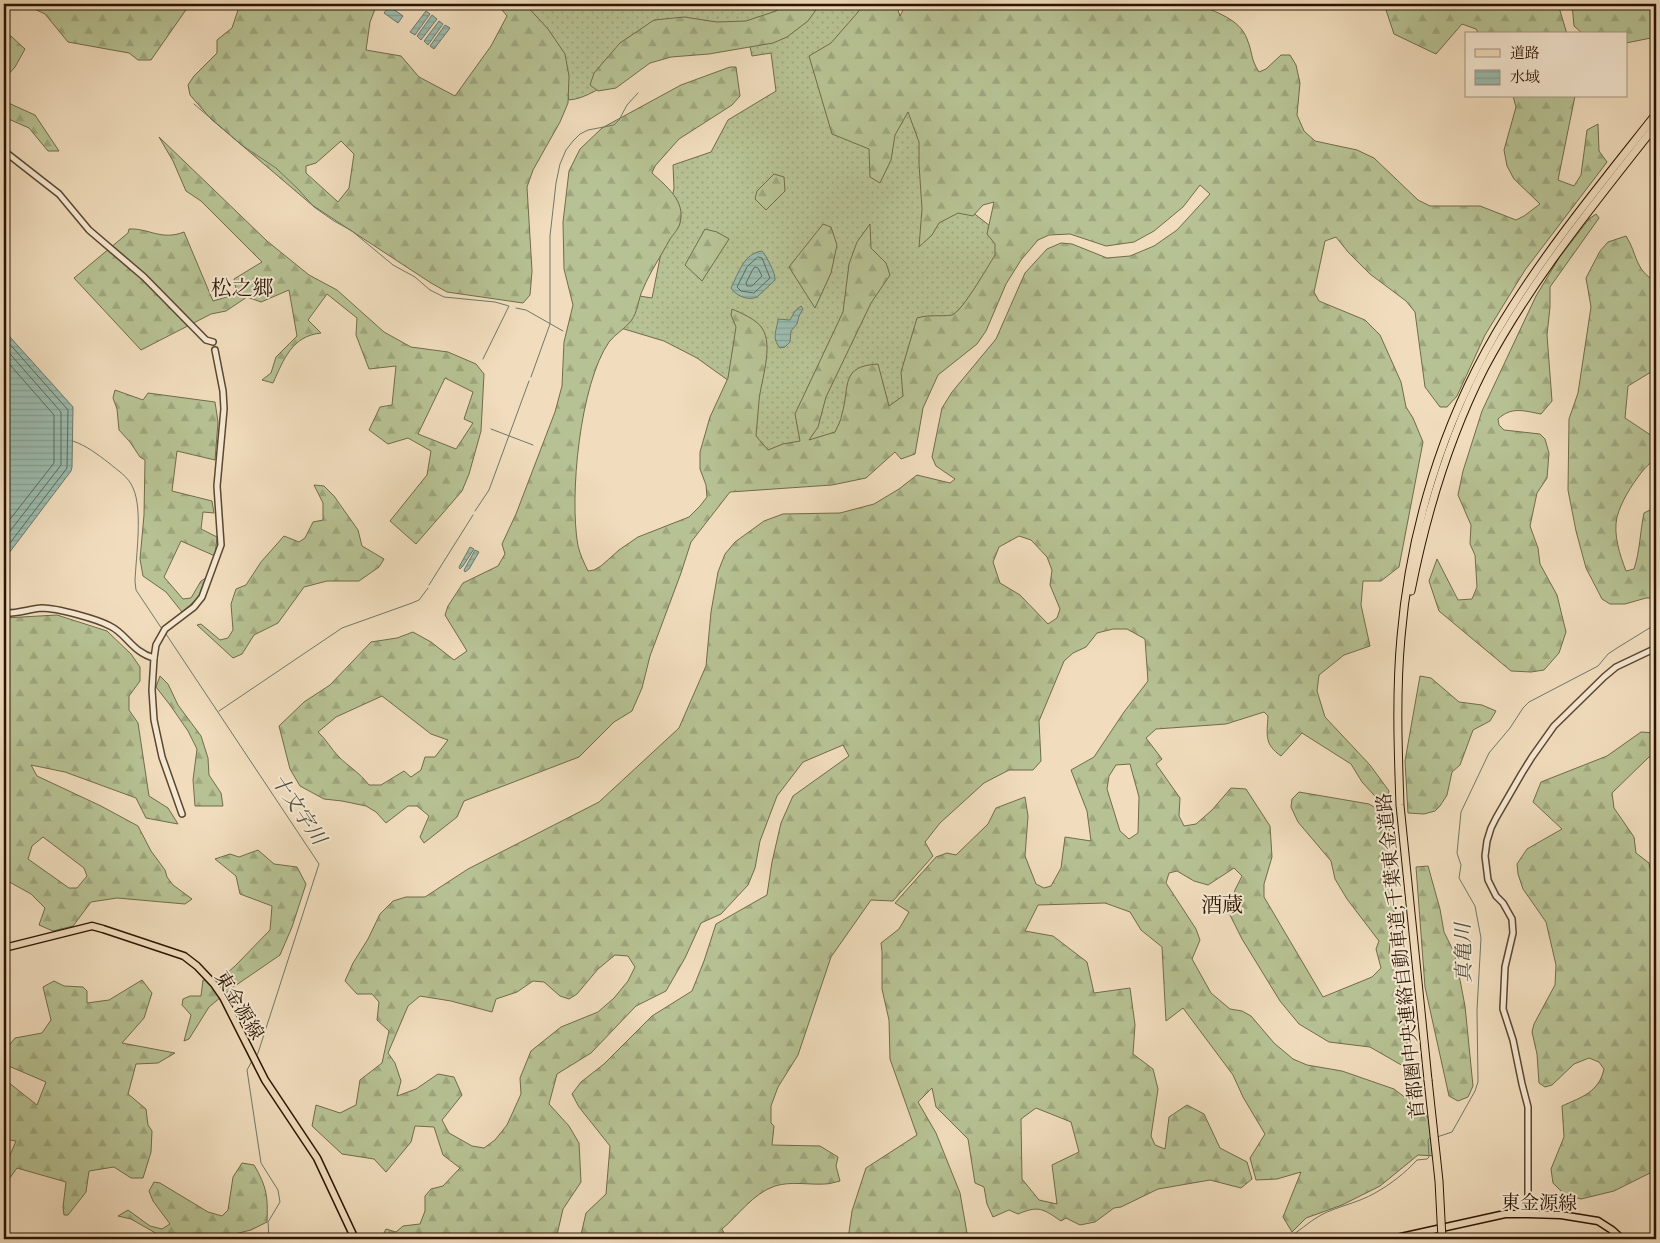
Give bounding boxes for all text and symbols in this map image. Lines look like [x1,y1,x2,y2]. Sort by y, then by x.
legend [1465,32,1628,98]
text: 道路 [1510,43,1540,63]
text: 水域 [1510,67,1540,87]
district label: 松之郷 [211,274,274,302]
water label: 十文字川 [265,769,333,852]
street label: 首都圏中央連絡自動車道;千葉東金道路 [1371,792,1431,1120]
district label: 酒蔵 [1201,891,1243,919]
water label: 真亀川 [1449,921,1478,983]
street label: 東金源線 [208,966,270,1045]
street label: 東金源線 [1501,1189,1577,1217]

